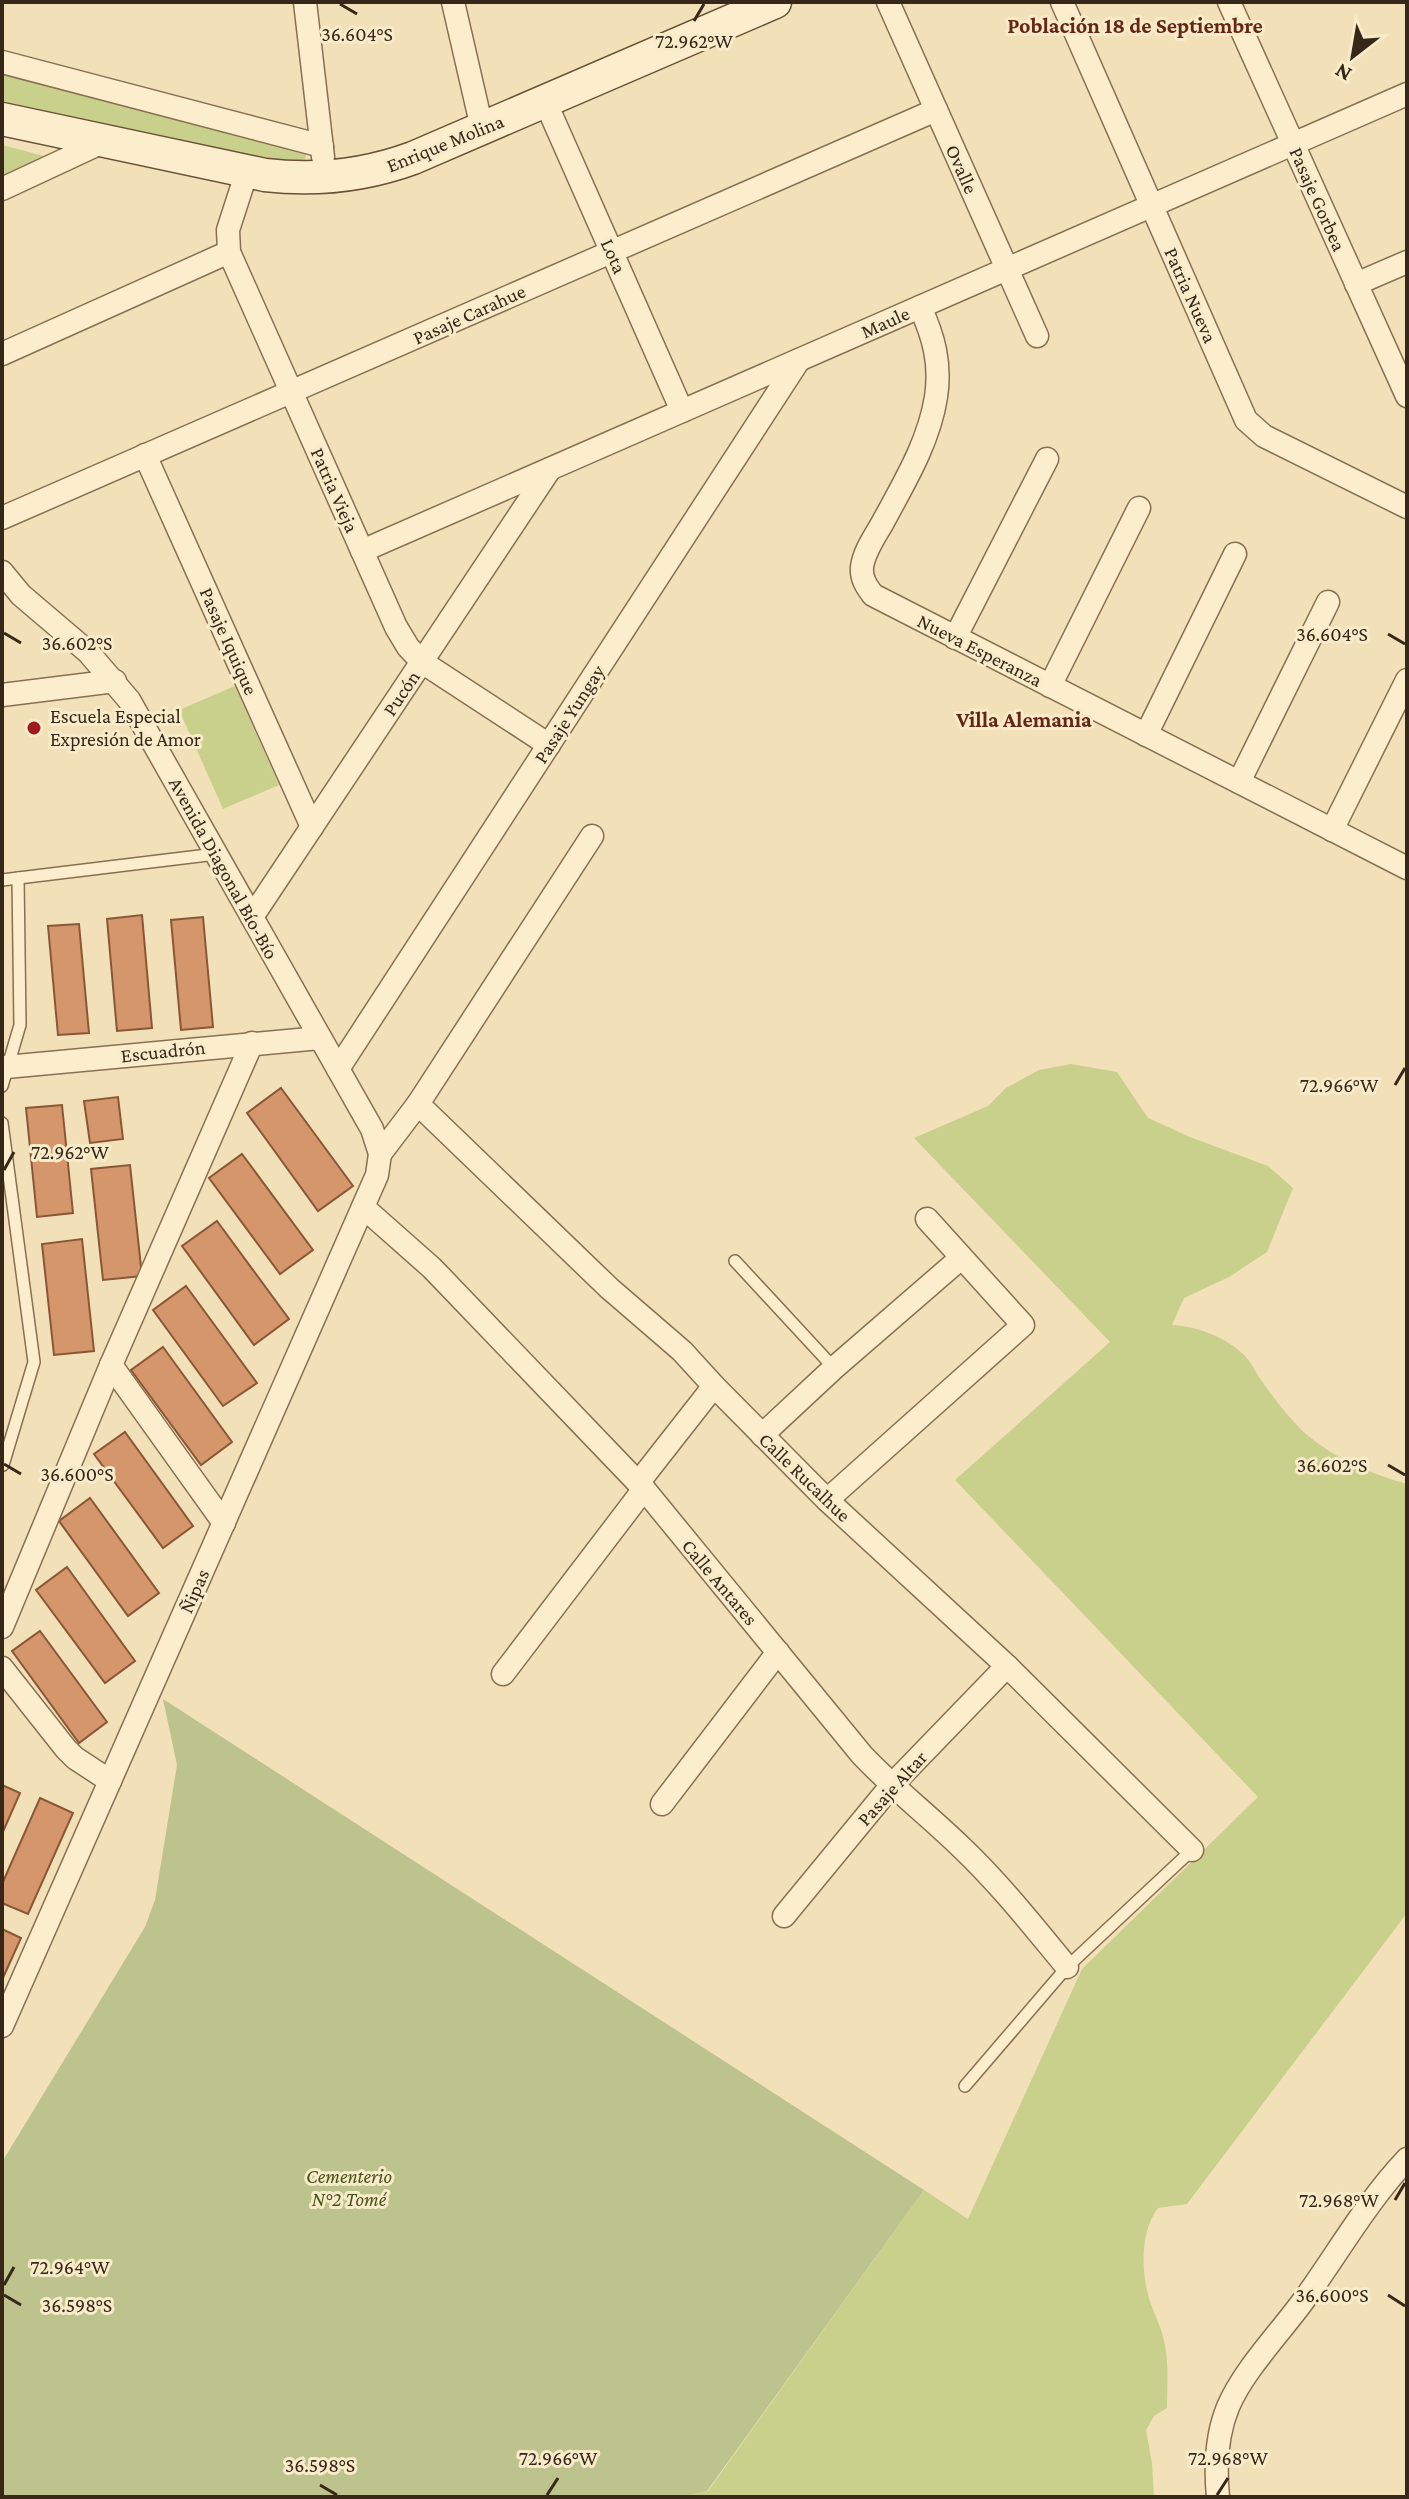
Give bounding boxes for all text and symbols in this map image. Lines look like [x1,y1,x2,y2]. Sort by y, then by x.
district label: Población 18 de Septiembre [1007,13,1263,38]
north arrow [1313,16,1393,96]
text: 36.604°S [321,23,393,45]
text: 72.962°W [655,30,734,52]
text: N [1330,58,1356,87]
street label: Enrique Molina [383,110,507,177]
street label: Ovalle [942,141,983,197]
street label: Pasaje Gorbea [1284,144,1351,255]
street label: Lota [597,235,631,277]
street label: Patria Nueva [1160,244,1222,346]
street label: Pasaje Carahue [409,279,529,349]
street label: Maule [857,302,913,342]
street label: Patria Vieja [306,444,363,536]
street label: Pasaje Iquique [195,584,263,699]
street label: Nueva Esperanza [914,609,1046,692]
text: 36.604°S [1296,623,1368,645]
text: 36.602°S [42,632,112,654]
street label: Pasaje Yungay [529,660,610,768]
street label: Pucón [378,666,424,720]
place label: Escuela Especial Expresión de Amor [50,705,201,751]
district label: Villa Alemania [955,707,1092,732]
marker: Escuela Especial Expresión de Amor [25,719,43,737]
street label: Avenida Diagonal Bío-Bío [164,773,283,963]
street label: Escuadrón [120,1036,207,1066]
text: 72.966°W [1300,1074,1379,1096]
text: 72.962°W [31,1141,110,1163]
street label: Calle Rucalhue [755,1428,855,1526]
text: 36.602°S [1297,1454,1367,1476]
text: 36.600°S [40,1463,114,1485]
street label: Calle Antares [678,1535,762,1629]
street label: Ñipas [175,1565,214,1617]
street label: Pasaje Altar [853,1746,932,1831]
park label: Cementerio N°2 Tomé [306,2165,392,2210]
text: 72.968°W [1299,2189,1380,2211]
text: 72.964°W [30,2256,110,2278]
text: 36.600°S [1295,2284,1369,2306]
text: 36.598°S [42,2294,112,2316]
text: 72.966°W [519,2447,598,2469]
text: 72.968°W [1188,2447,1269,2469]
text: 36.598°S [285,2454,355,2476]

